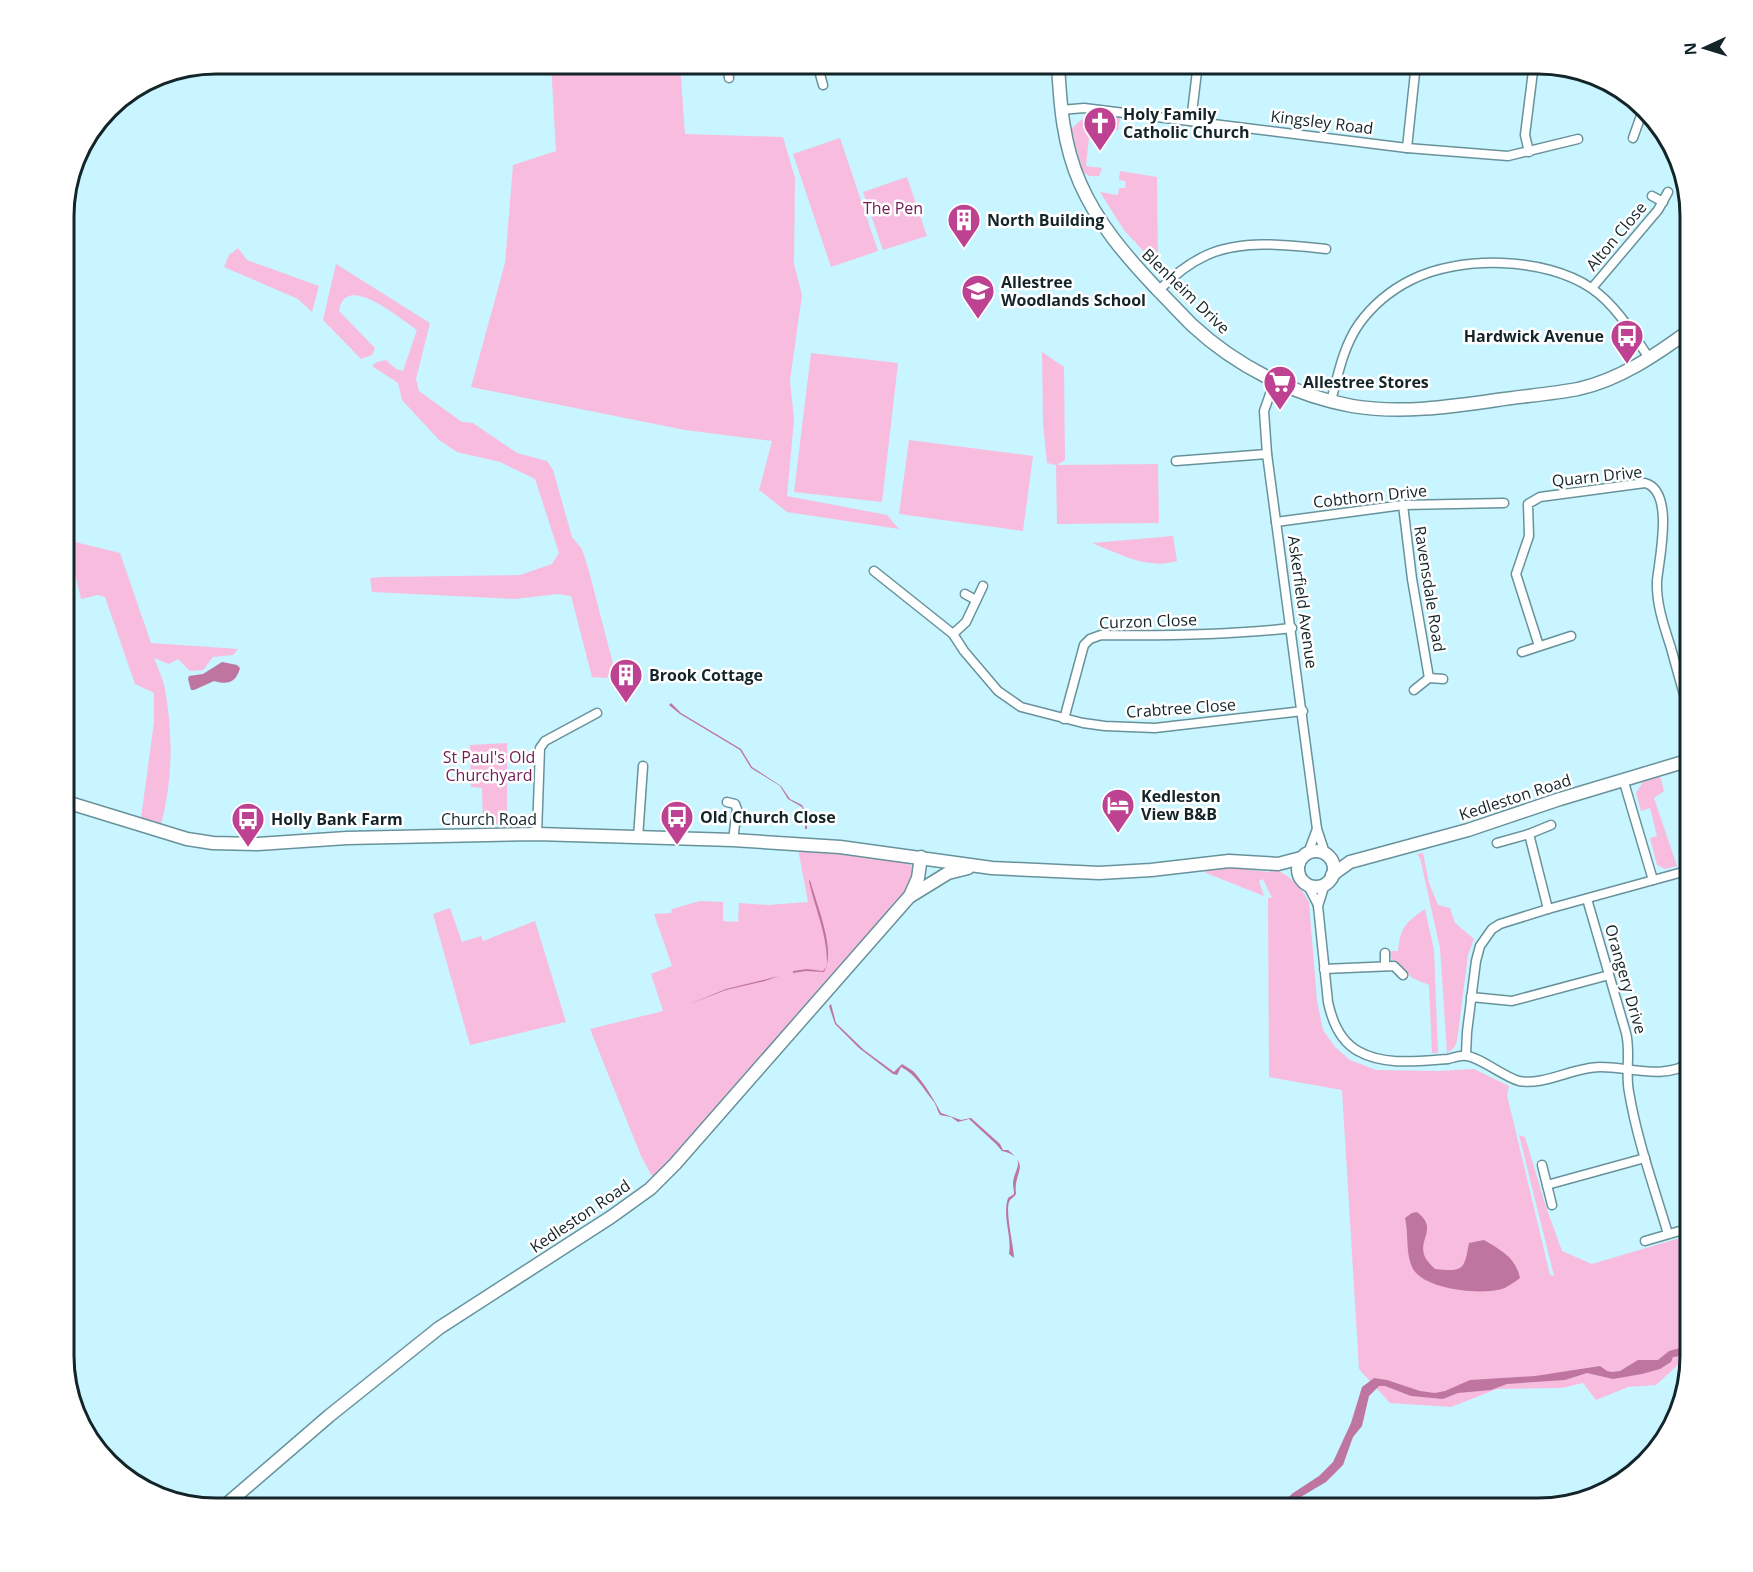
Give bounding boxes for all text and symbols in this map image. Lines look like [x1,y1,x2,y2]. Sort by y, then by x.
north arrow [1675,18,1735,78]
text: N [1679,42,1701,56]
place label: Holy Family Catholic Church [1123,103,1250,143]
church icon: Holy Family Catholic Church [1082,105,1118,152]
street label: Kingsley Road [1269,105,1375,139]
park label: The Pen [863,197,923,219]
street label: Alton Close [1581,197,1651,275]
building icon: North Building [946,202,982,249]
place label: North Building [987,209,1104,231]
street label: Blenheim Drive [1137,243,1235,339]
place label: Allestree Woodlands School [1001,271,1146,311]
school or university icon: Allestree Woodlands School [960,273,996,320]
bus stop icon: Hardwick Avenue [1609,318,1645,365]
place label: Hardwick Avenue [1464,325,1604,347]
supermarket icon: Allestree Stores [1262,364,1298,411]
place label: Allestree Stores [1303,371,1429,393]
street label: Quarn Drive [1551,460,1643,492]
street label: Cobthorn Drive [1312,479,1428,513]
street label: Ravensdale Road [1409,524,1451,654]
street label: Askerfield Avenue [1283,534,1323,670]
street label: Curzon Close [1099,608,1197,634]
building icon: Brook Cottage [608,657,644,704]
place label: Brook Cottage [649,664,763,686]
street label: Crabtree Close [1125,693,1237,723]
park label: St Paul's Old Churchyard [443,746,535,786]
street label: Kedleston Road [1456,769,1574,825]
place label: Kedleston View B&B [1141,785,1221,825]
hotel icon: Kedleston View B&B [1100,787,1136,834]
bus stop icon: Old Church Close [659,799,695,846]
bus stop icon: Holly Bank Farm [230,801,266,848]
place label: Old Church Close [700,806,836,828]
place label: Holly Bank Farm [271,808,403,830]
street label: Church Road [441,808,537,830]
street label: Orangery Drive [1600,922,1652,1036]
street label: Kedleston Road [525,1174,635,1258]

